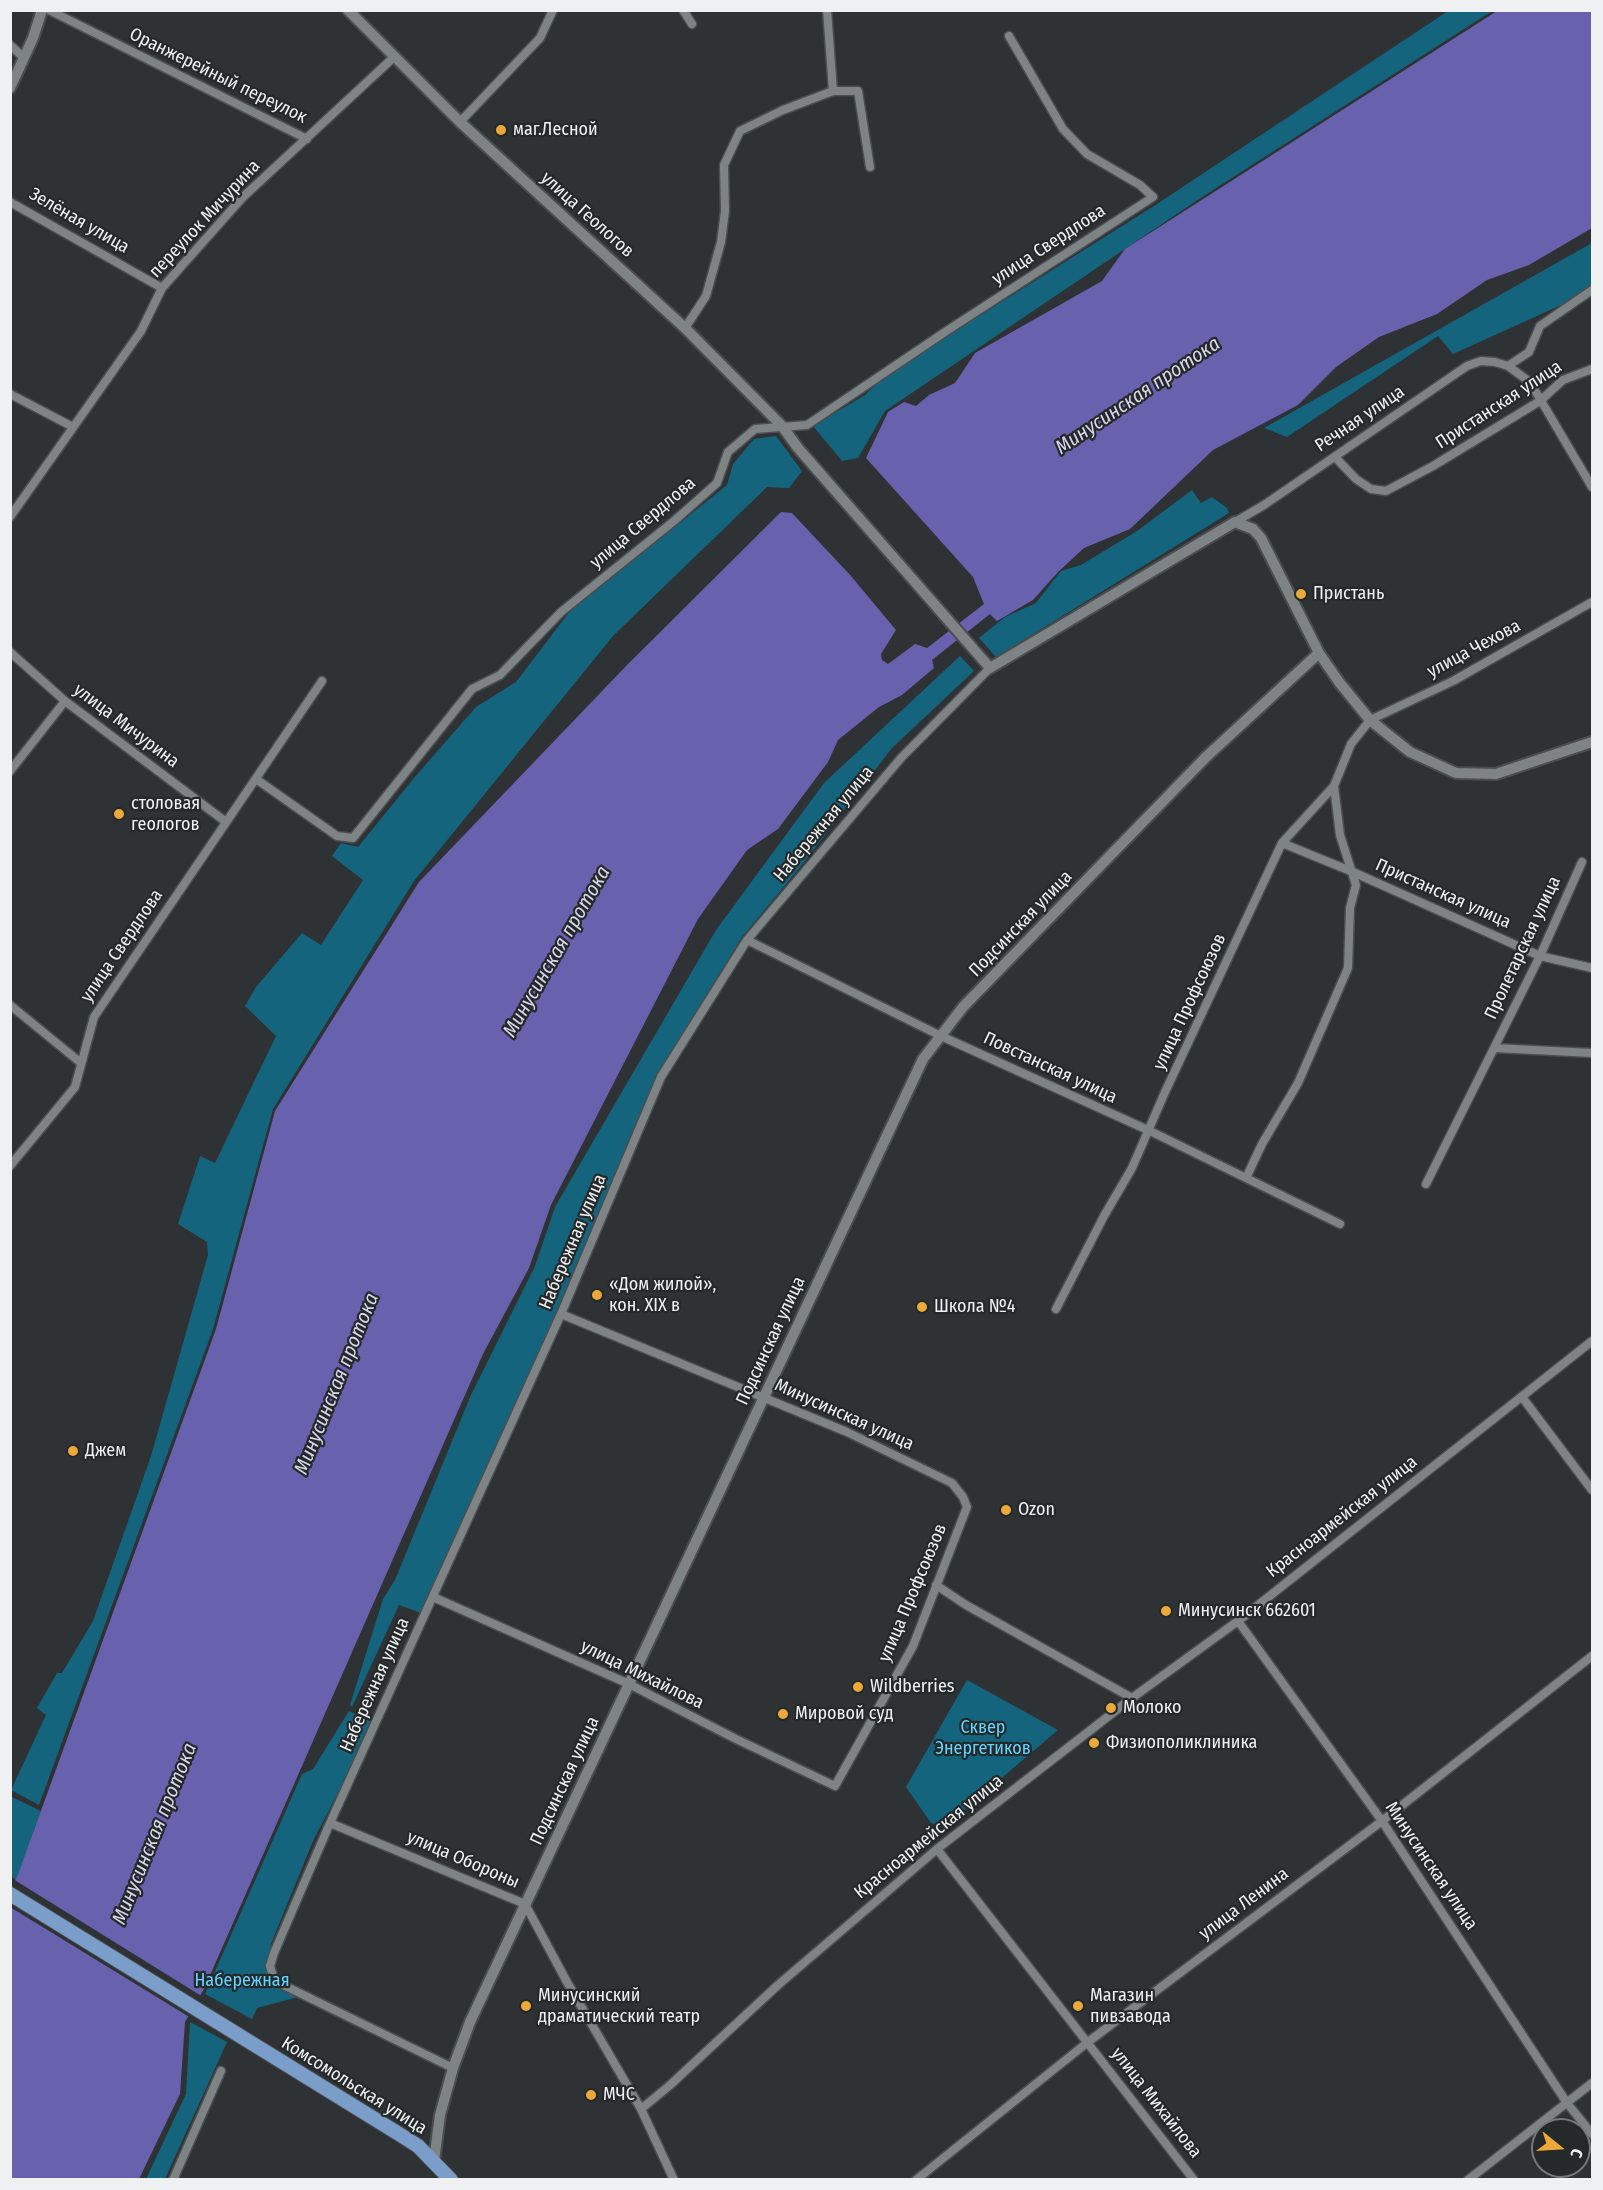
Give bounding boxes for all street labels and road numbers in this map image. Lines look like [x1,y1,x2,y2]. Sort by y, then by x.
street label: Оранжерейный переулок [126,24,310,128]
street label: переулок Мичурина [145,156,265,282]
street label: улица Геологов [536,168,638,262]
street label: Зелёная улица [25,184,133,258]
street label: улица Свердлова [988,200,1110,290]
street label: Пристанская улица [1432,356,1566,454]
street label: Речная улица [1311,381,1409,457]
street label: улица Свердлова [586,473,700,573]
street label: улица Чехова [1424,615,1524,683]
street label: улица Мичурина [69,679,183,773]
street label: Набережная улица [769,762,879,886]
street label: Пристанская улица [1372,854,1514,934]
street label: Подсинская улица [965,866,1077,982]
street label: Пролетарская улица [1480,873,1566,1023]
street label: улица Свердлова [76,886,168,1006]
street label: улица Профсоюзов [1149,930,1231,1074]
street label: Повстанская улица [980,1028,1120,1108]
street label: Набережная улица [535,1171,611,1313]
street label: Подсинская улица [732,1273,810,1409]
street label: Минусинская улица [771,1375,917,1455]
street label: Красноармейская улица [1262,1451,1422,1583]
street label: улица Профсоюзов [874,1521,952,1665]
street label: Набережная улица [336,1615,414,1755]
street label: улица Михайлова [577,1636,707,1714]
street label: Подсинская улица [526,1713,604,1849]
street label: Красноармейская улица [850,1770,1008,1904]
street label: Минусинская улица [1380,1798,1482,1934]
street label: улица Обороны [404,1827,522,1893]
street label: улица Ленина [1195,1863,1293,1945]
street label: Комсомольская улица [277,2032,431,2140]
street label: улица Михайлова [1106,2043,1206,2163]

